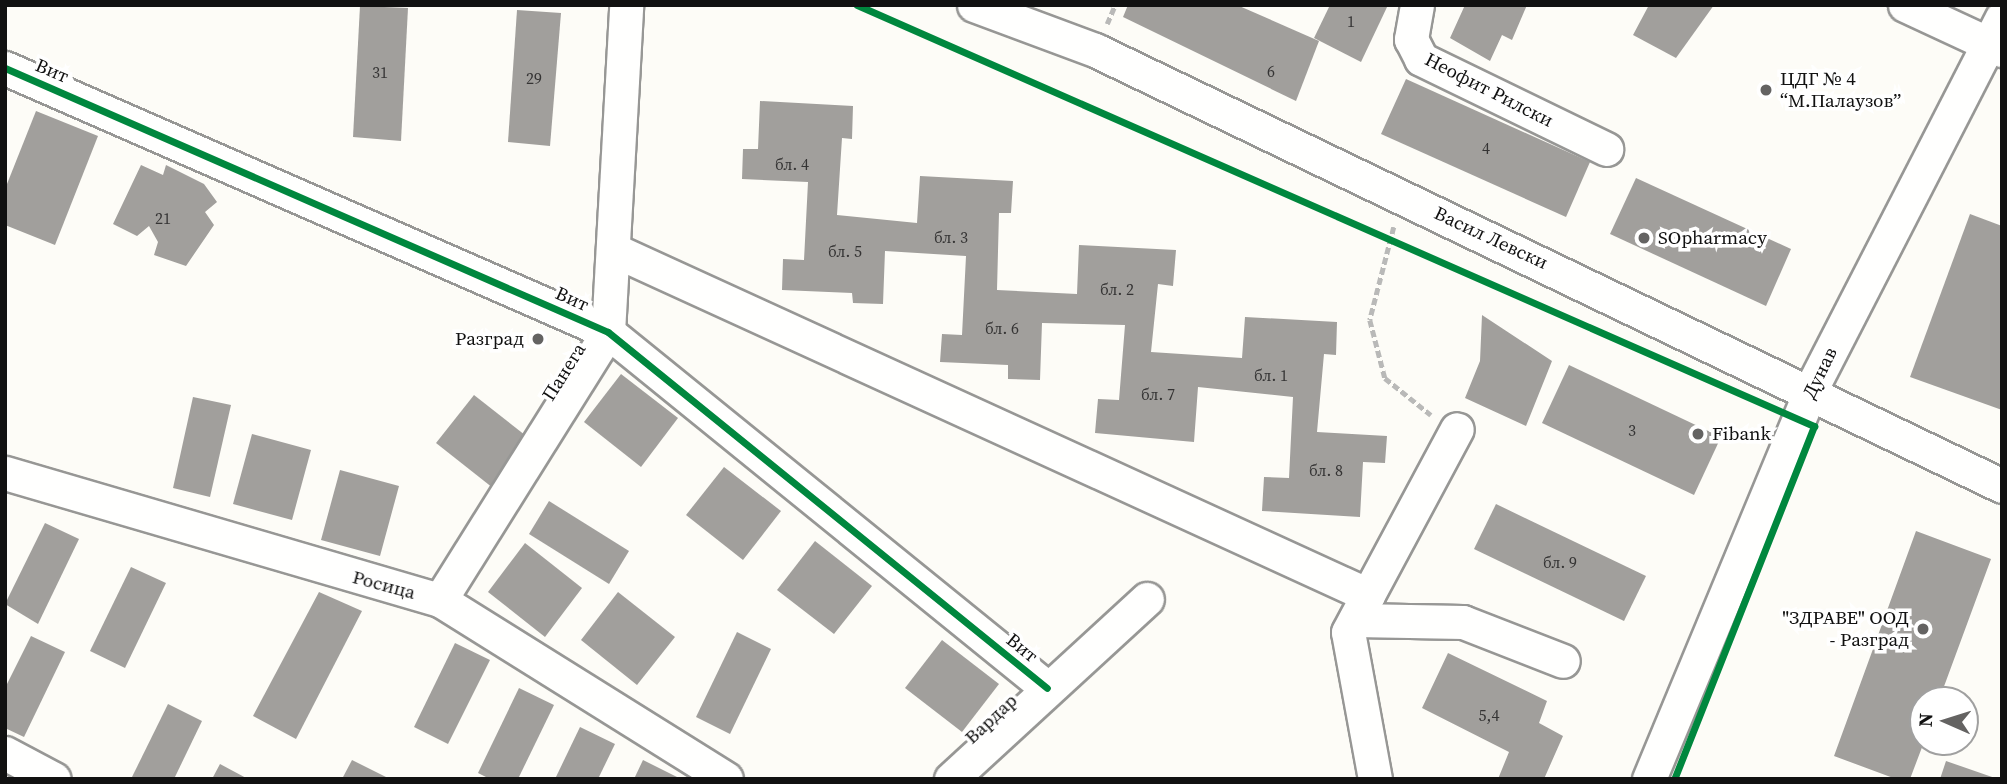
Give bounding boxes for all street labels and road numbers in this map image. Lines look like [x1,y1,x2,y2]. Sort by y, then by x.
street label: Неофит Рилски [1421,48,1557,132]
street label: Вит [32,54,72,88]
street label: Васил Левски [1431,202,1551,274]
street label: Вит [552,282,592,316]
street label: Панега [537,339,591,405]
street label: Дунав [1798,344,1842,402]
street label: Росица [350,566,418,604]
street label: Вит [1002,628,1042,668]
street label: Вардар [960,689,1022,749]

